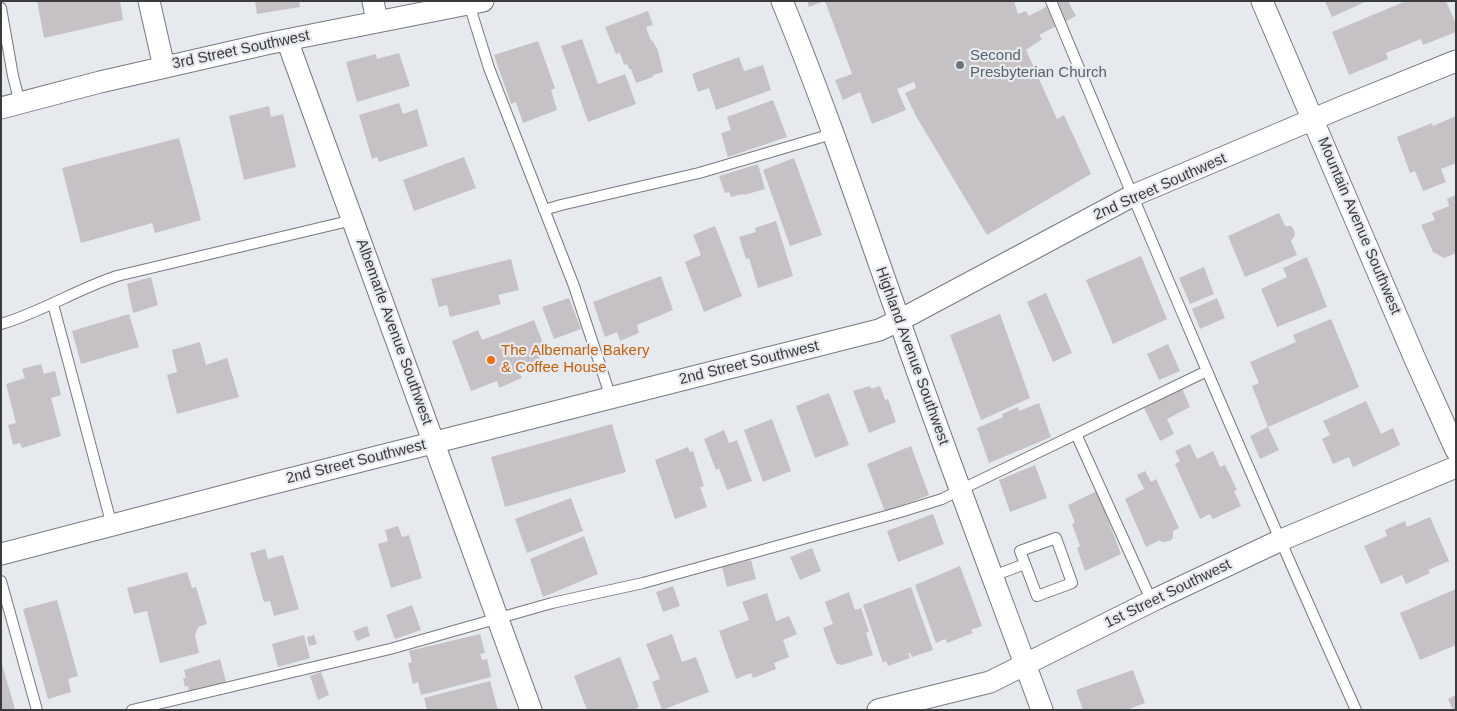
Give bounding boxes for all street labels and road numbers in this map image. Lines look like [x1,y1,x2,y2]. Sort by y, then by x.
street label: 3rd Street Southwest [171,27,311,73]
street label: Mountain Avenue Southwest [1313,135,1405,317]
street label: 2nd Street Southwest [1091,150,1229,224]
street label: Albemarle Avenue Southwest [352,237,436,427]
street label: Highland Avenue Southwest [871,265,953,447]
street label: 2nd Street Southwest [677,337,821,389]
street label: 2nd Street Southwest [284,436,428,488]
street label: 1st Street Southwest [1102,556,1234,632]

